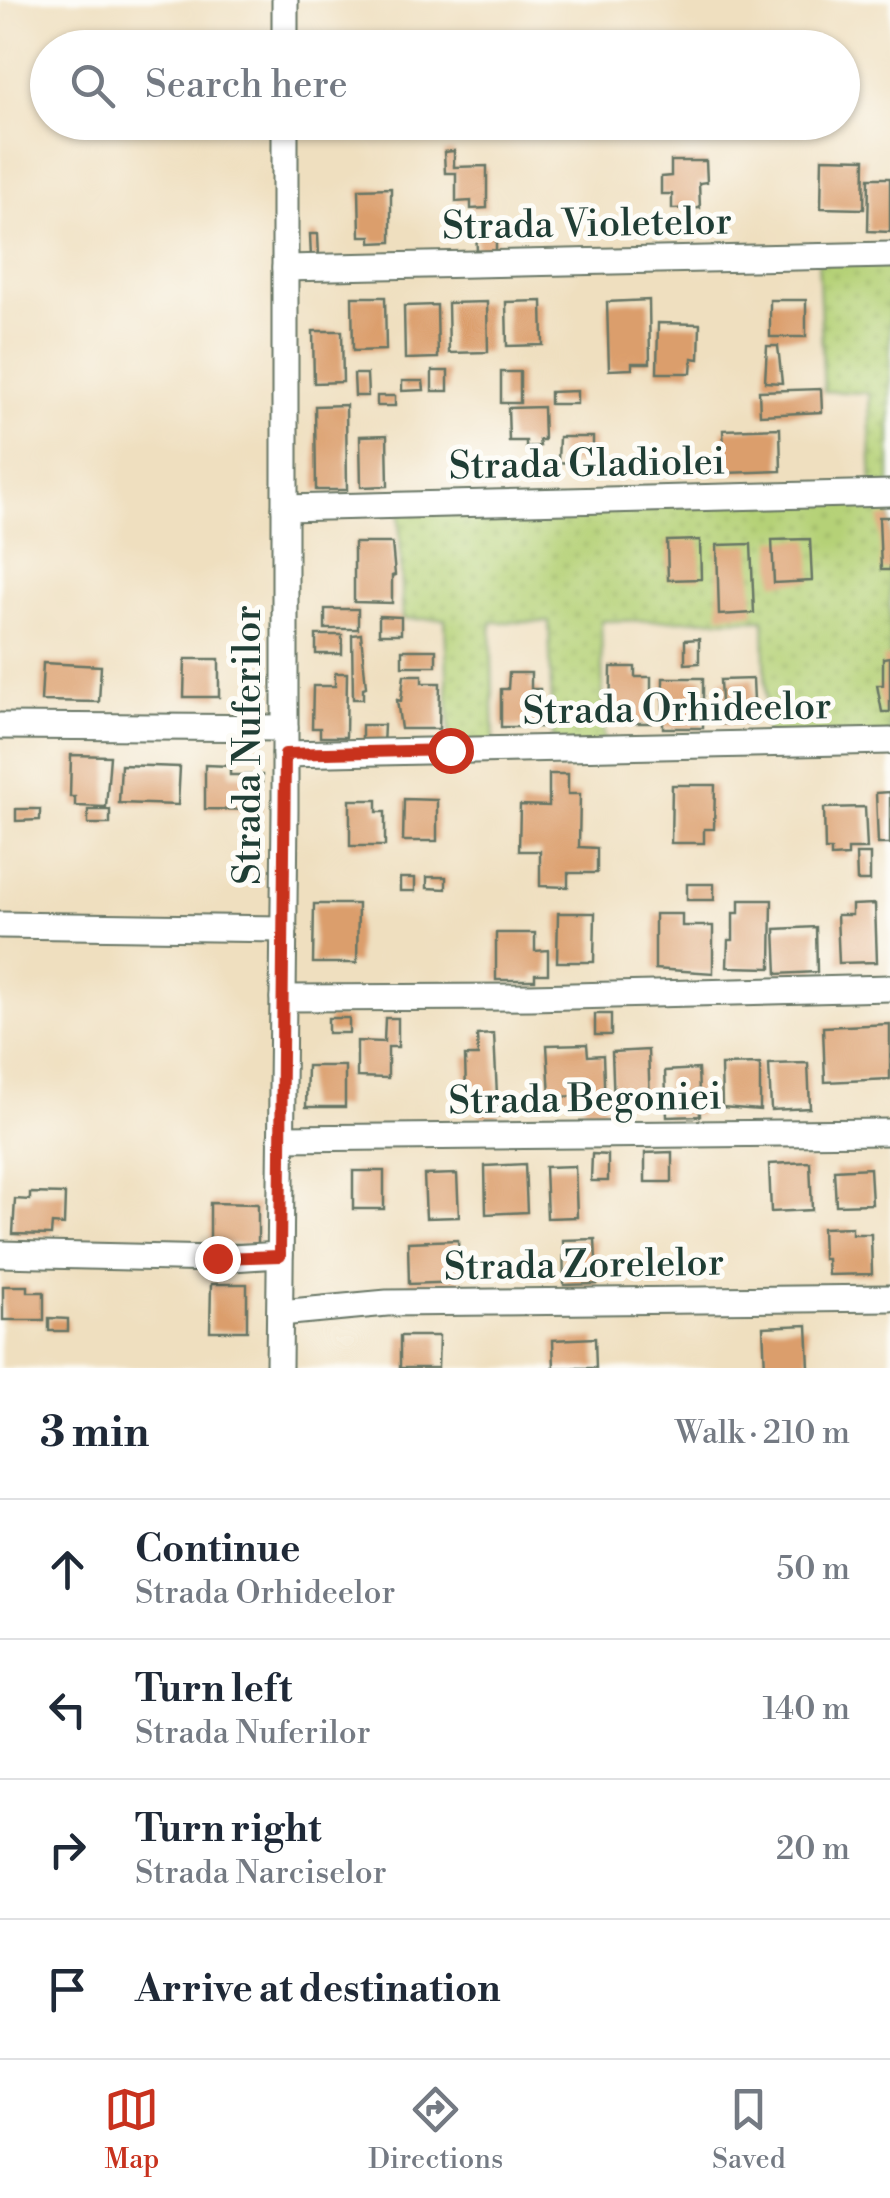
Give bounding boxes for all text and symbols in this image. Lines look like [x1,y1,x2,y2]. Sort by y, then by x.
search box [30,30,860,140]
icon: search [65,58,120,113]
text: Search here [145,62,348,109]
street label: Strada Violetelor [442,198,732,251]
street label: Strada Gladiolei [448,439,726,490]
street label: Strada Nuferilor [225,605,272,885]
street label: Strada Orhideelor [522,683,832,736]
route start [428,728,474,774]
street label: Strada Begoniei [448,1074,722,1125]
route end [195,1236,241,1282]
street label: Strada Zorelelor [444,1240,725,1291]
text: 3 min [40,1407,149,1460]
text: Walk · 210 m [675,1413,850,1453]
text: Continue [135,1526,300,1573]
icon: ahead [40,1542,95,1597]
text: 50 m [777,1549,850,1589]
text: Strada Orhideelor [135,1573,395,1613]
text: Turn left [135,1666,292,1713]
icon: left [40,1682,95,1737]
text: 140 m [763,1689,850,1729]
text: Strada Nuferilor [135,1713,371,1753]
text: Turn right [135,1806,321,1853]
icon: right [40,1822,95,1877]
text: 20 m [776,1829,850,1869]
text: Strada Narciselor [135,1853,387,1893]
icon: arrive [40,1962,95,2017]
text: Arrive at destination [135,1966,501,2013]
tab: Map [104,2082,159,2177]
tab: Directions [368,2082,503,2177]
tab: Saved [712,2082,786,2177]

